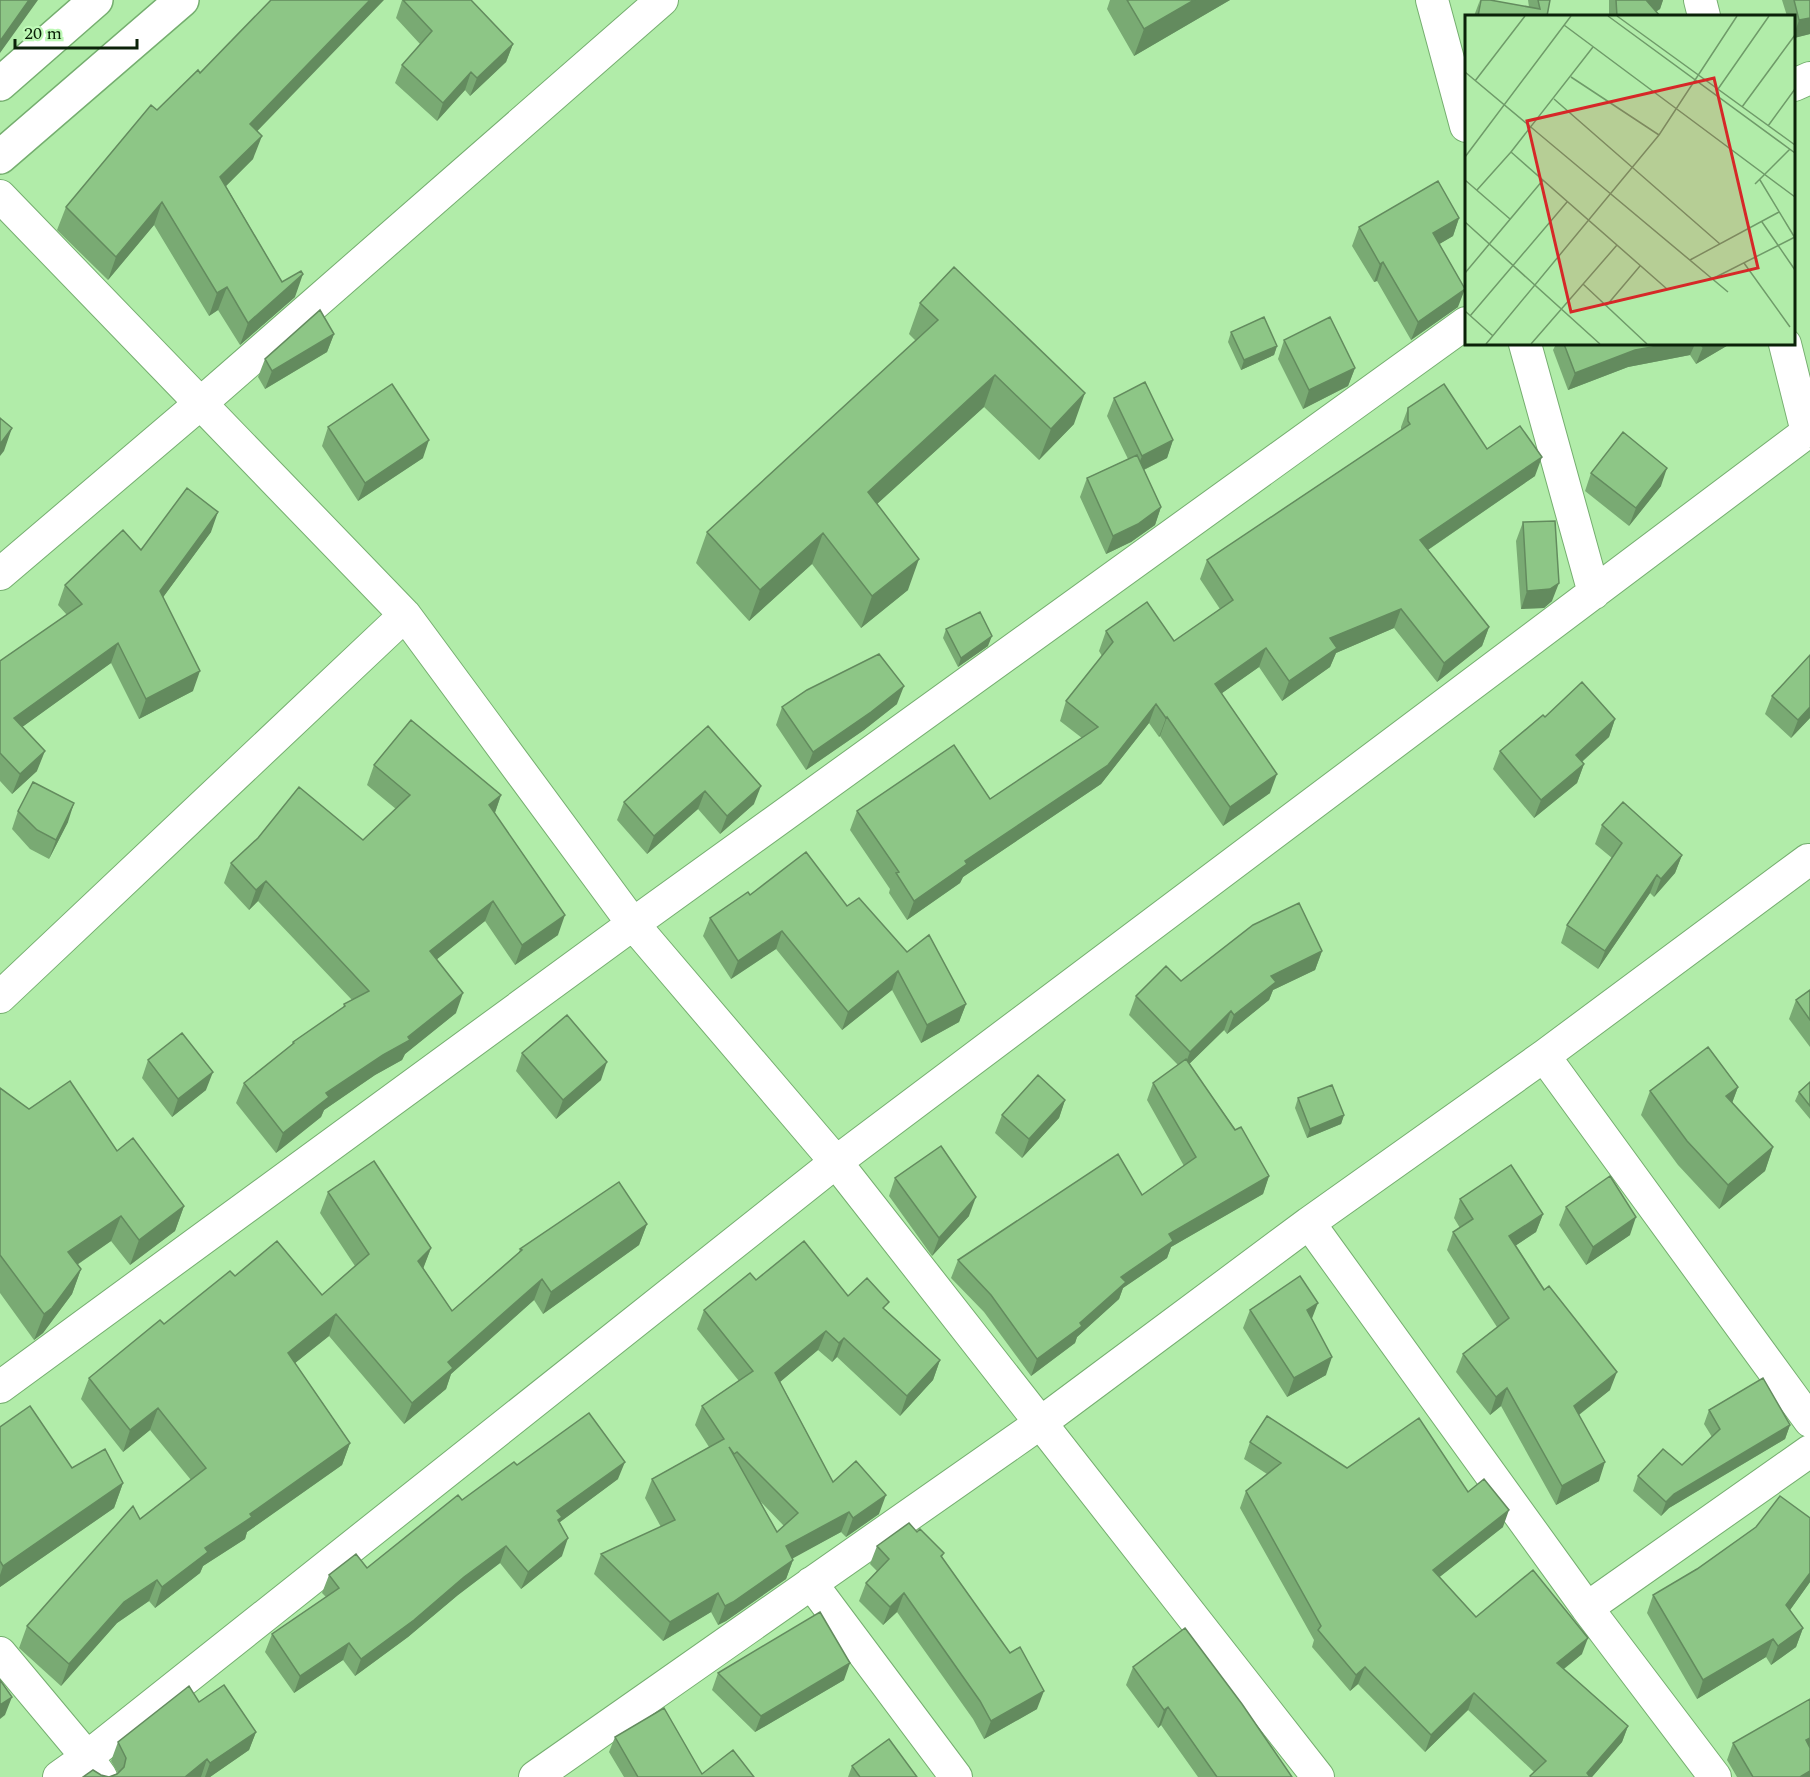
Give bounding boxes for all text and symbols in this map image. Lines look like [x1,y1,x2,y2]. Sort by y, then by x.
scale bar [15,12,136,50]
inset map [1465,15,1795,345]
text: 20 m [24,20,62,47]

